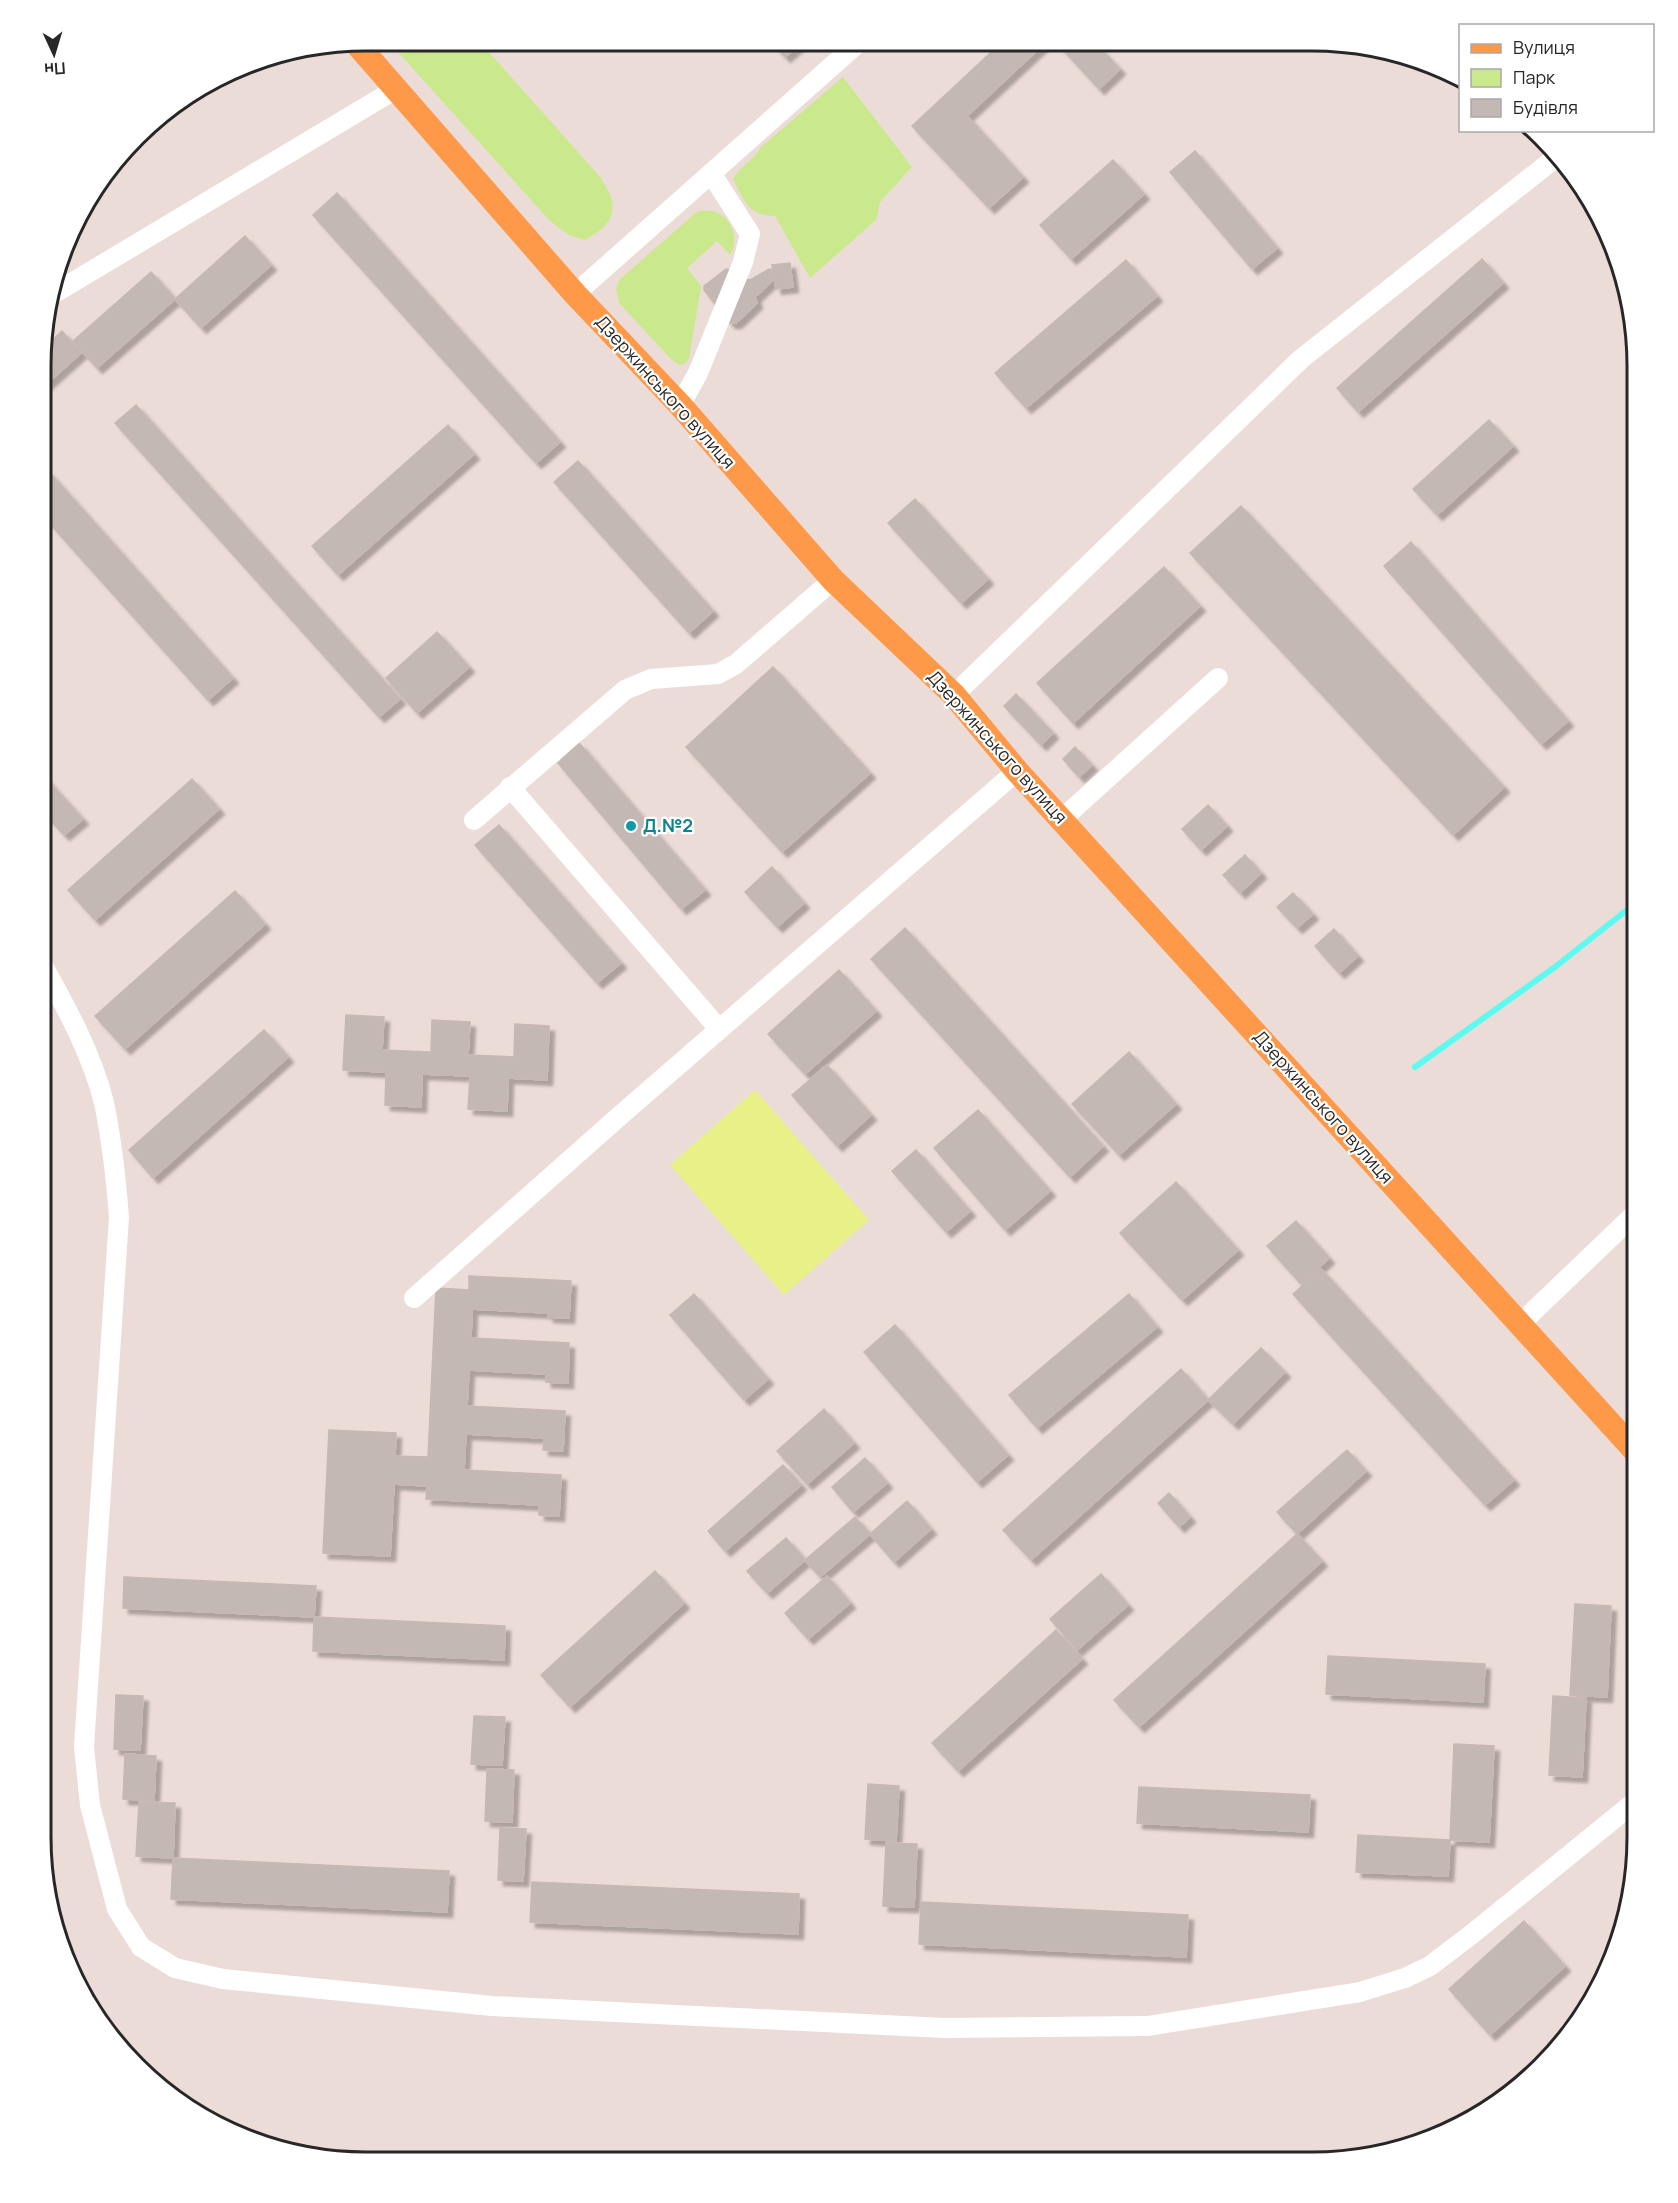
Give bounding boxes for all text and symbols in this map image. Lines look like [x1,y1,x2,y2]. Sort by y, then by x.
north arrow [24,24,84,84]
legend [1459,24,1654,132]
text: Вулиця [1513,35,1575,59]
text: Пн [44,57,67,81]
text: Парк [1513,65,1556,89]
text: Будівля [1513,95,1578,119]
street label: Дзержинського вулиця [590,310,741,473]
street label: Дзержинського вулиця [922,665,1073,828]
place label: Д.№2 [643,813,693,837]
marker: Д.№2 [624,819,638,833]
street label: Дзержинського вулиця [1248,1025,1399,1188]

